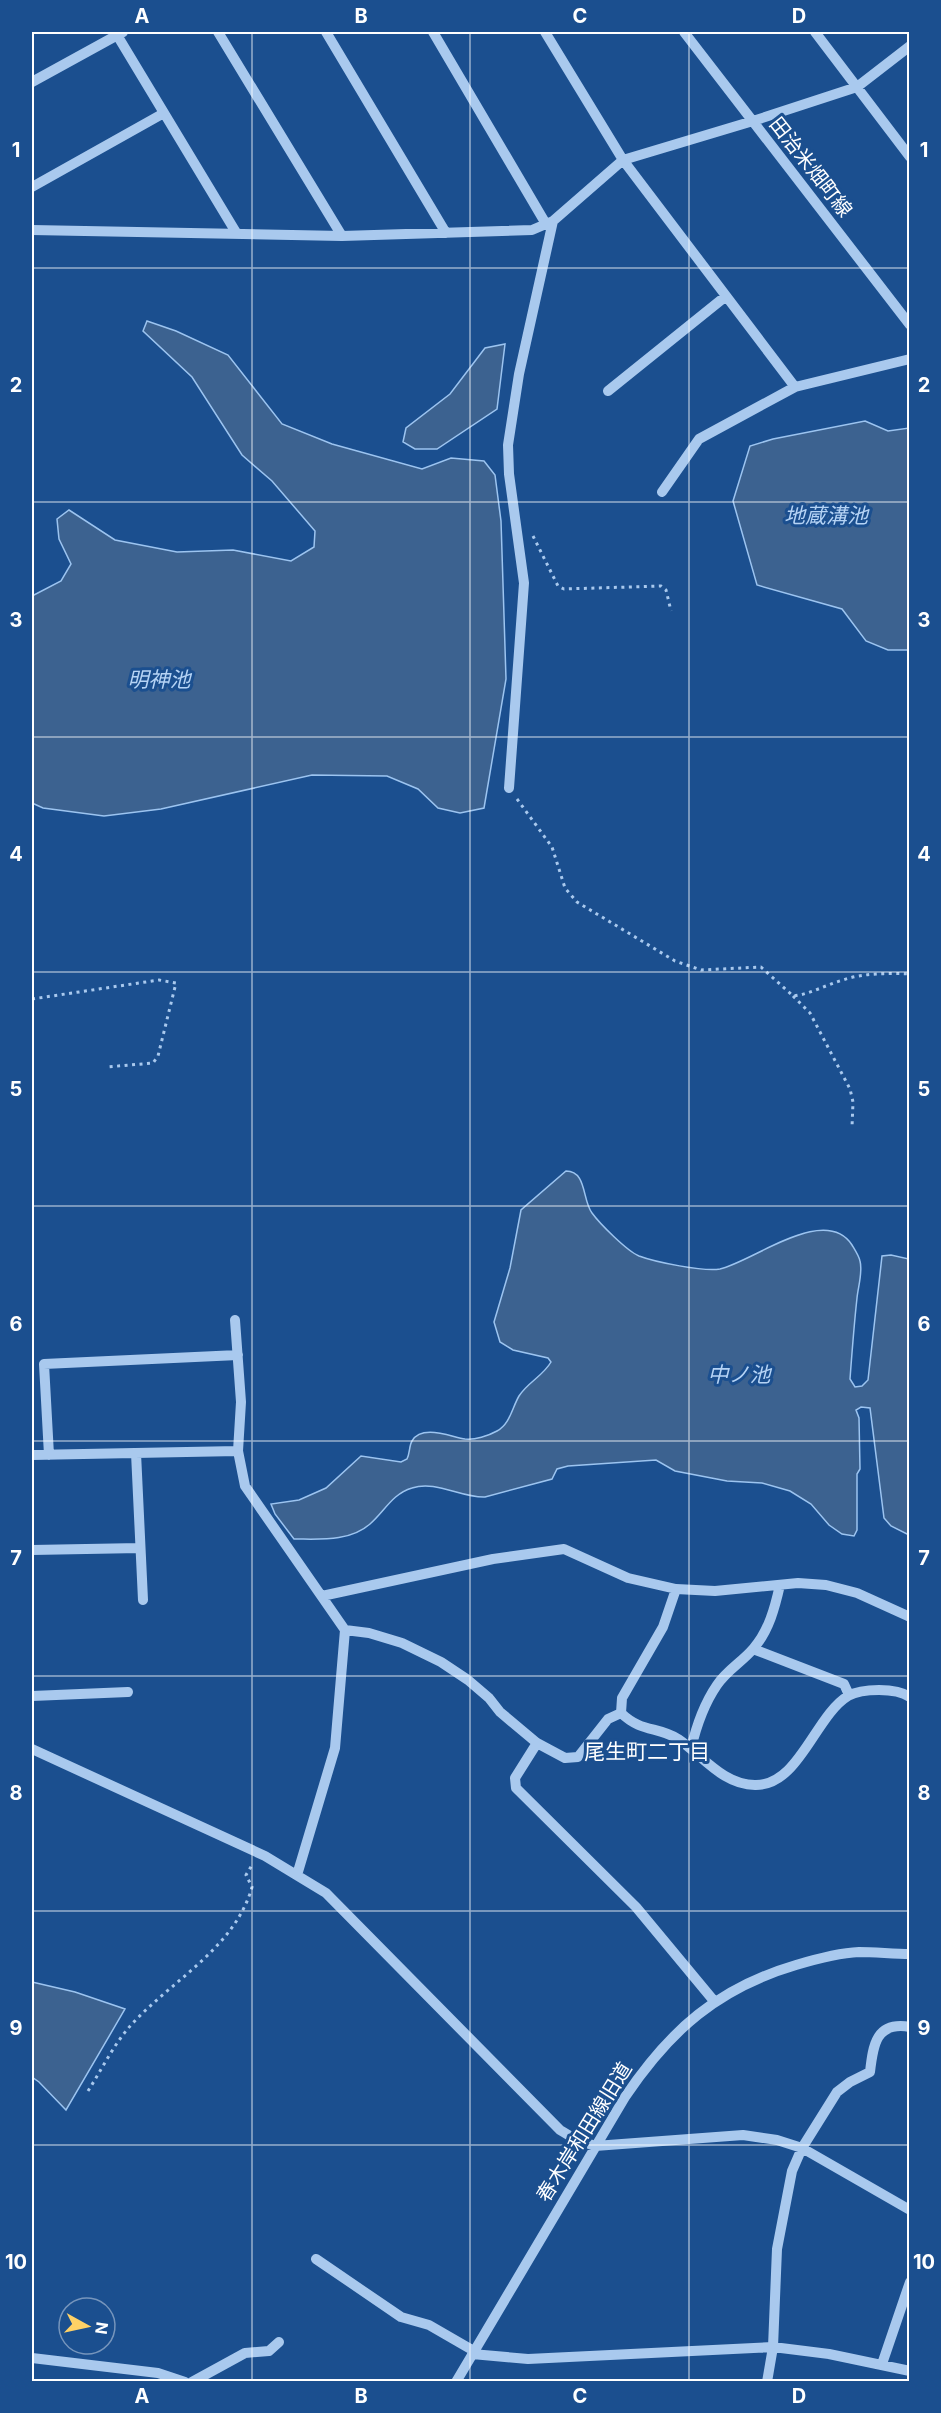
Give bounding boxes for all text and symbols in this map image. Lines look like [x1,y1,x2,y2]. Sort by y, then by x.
text: A [135,4,150,28]
text: B [354,4,368,28]
text: C [573,4,587,28]
text: D [792,4,806,28]
street label: 田治米畑町線 [765,112,857,222]
text: 1 [12,138,20,162]
text: 1 [920,138,928,162]
text: 2 [10,373,22,397]
text: 2 [918,373,930,397]
water label: 地蔵溝池 [784,503,870,528]
text: 3 [10,608,22,632]
text: 3 [918,608,930,632]
water label: 明神池 [128,667,192,692]
text: 4 [9,842,23,866]
text: 4 [917,842,931,866]
text: 5 [10,1077,22,1101]
text: 5 [918,1077,930,1101]
text: 6 [10,1312,23,1336]
text: 6 [918,1312,931,1336]
water label: 中ノ池 [708,1362,772,1387]
text: 7 [10,1546,22,1570]
text: 7 [918,1546,930,1570]
district label: 尾生町二丁目 [584,1739,710,1764]
text: 8 [9,1781,23,1805]
text: 8 [917,1781,931,1805]
text: 9 [10,2016,23,2040]
text: 9 [918,2016,931,2040]
street label: 春木岸和田線旧道 [531,2058,637,2206]
text: 10 [5,2250,27,2274]
text: 10 [913,2250,935,2274]
north arrow [57,2296,117,2356]
text: N [91,2321,113,2336]
text: A [135,2384,150,2408]
text: B [354,2384,368,2408]
text: C [573,2384,587,2408]
text: D [792,2384,806,2408]

